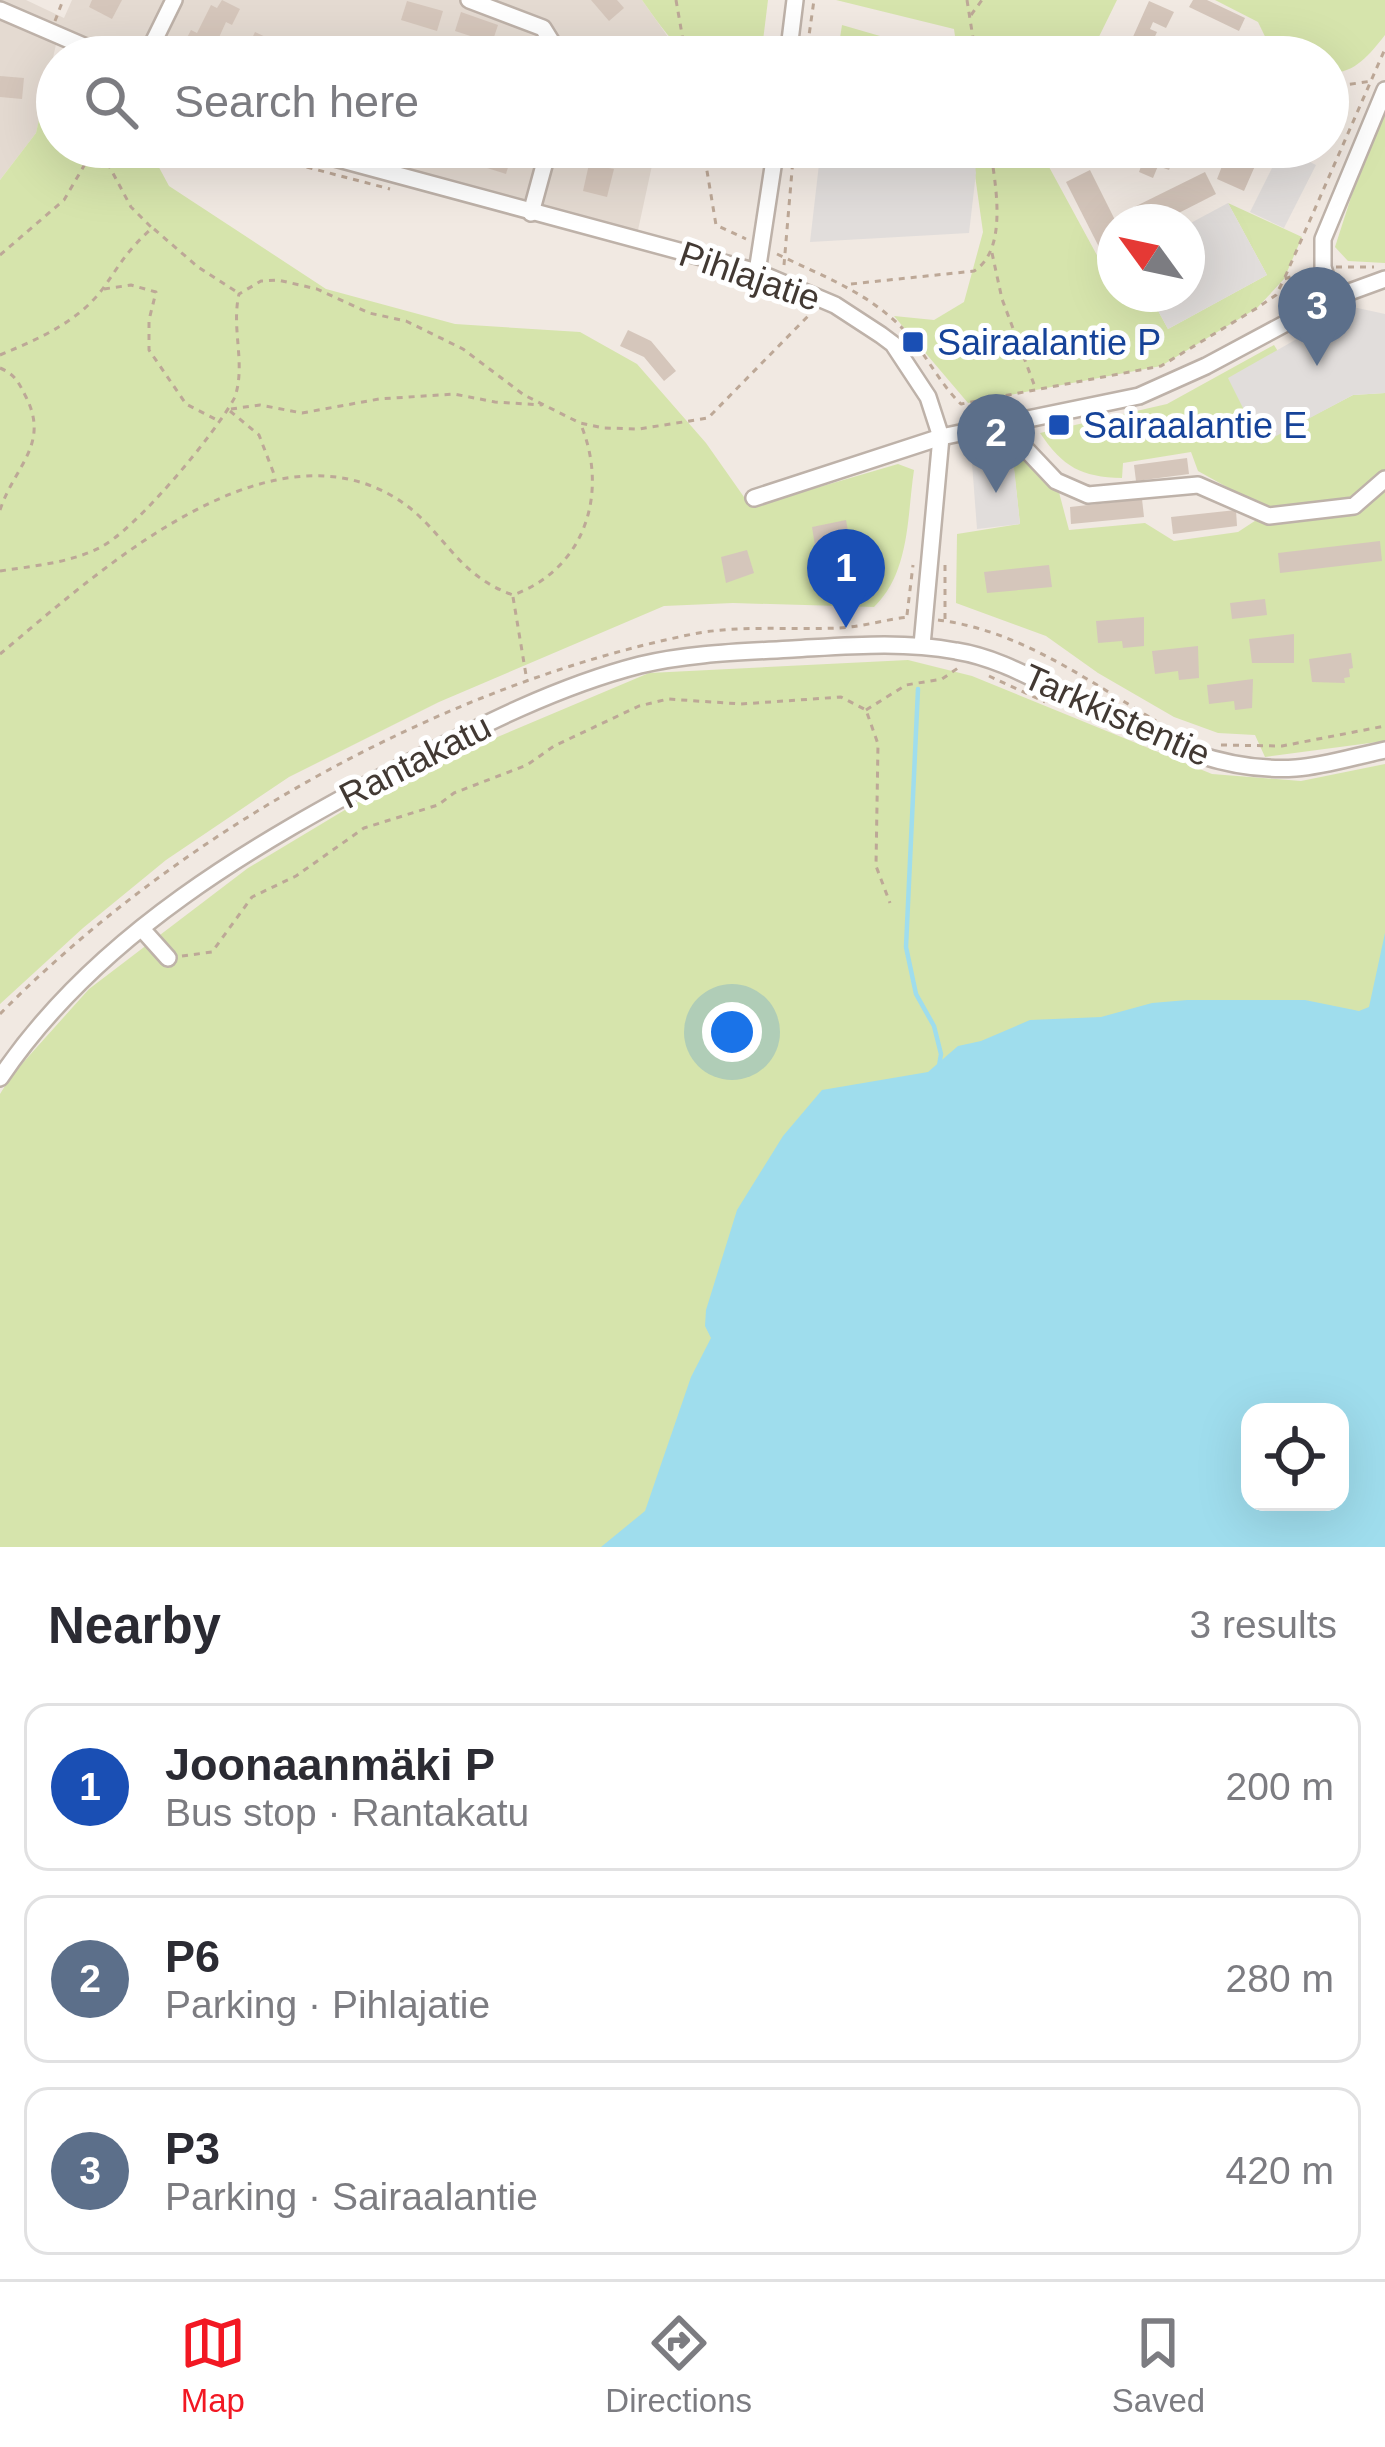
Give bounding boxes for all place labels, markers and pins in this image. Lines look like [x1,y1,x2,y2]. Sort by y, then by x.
pin: 3 [1278,267,1356,366]
place label: Sairaalantie P [937,322,1161,363]
marker: Sairaalantie P [900,329,926,355]
pin: 2 [957,394,1035,493]
place label: Sairaalantie E [1083,405,1307,446]
marker: Sairaalantie E [1046,412,1072,438]
pin: 1 [807,529,885,628]

